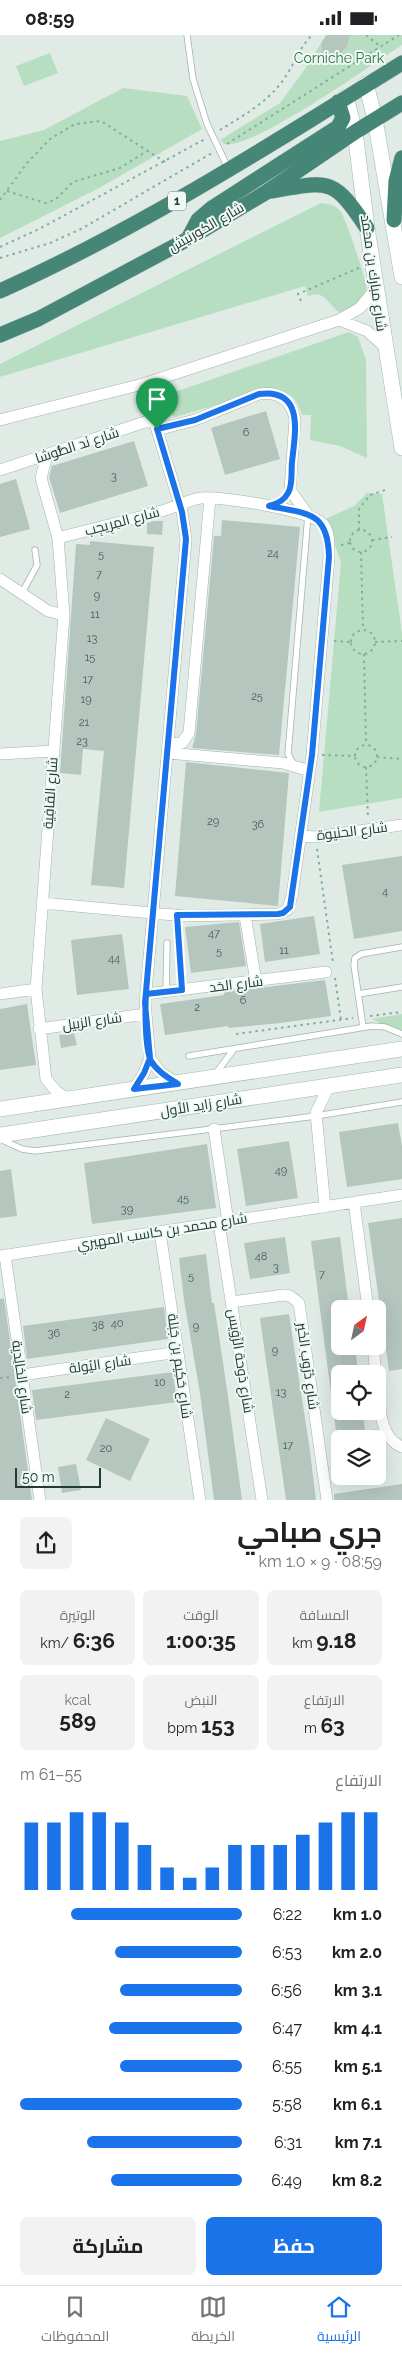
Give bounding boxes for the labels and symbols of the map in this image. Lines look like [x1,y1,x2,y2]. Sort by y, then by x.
park label: Corniche Park [294,50,385,66]
road number: 1 [168,192,186,211]
street label: شارع الكورنيش [165,199,247,256]
street label: شارع مبارك بن محمد [357,214,390,332]
pin [136,378,178,429]
street label: شارع نَد الطُّوشا [33,424,121,467]
house number: 6 [243,426,250,439]
house number: 3 [111,470,117,483]
street label: شارع المِرِيجِب [83,503,162,540]
house number: 24 [267,547,279,560]
house number: 5 [98,548,104,561]
house number: 7 [96,568,102,581]
house number: 9 [94,589,100,602]
house number: 11 [90,608,100,621]
house number: 13 [87,632,97,645]
house number: 15 [85,651,95,664]
house number: 17 [83,673,93,686]
house number: 25 [251,690,263,703]
house number: 19 [80,693,92,706]
house number: 21 [79,716,90,729]
house number: 23 [76,735,88,748]
street label: شارع القافِية [40,756,61,830]
house number: 29 [207,815,219,828]
house number: 36 [252,818,265,831]
street label: شارع الحنَيوة [316,819,388,844]
house number: 4 [382,885,388,898]
house number: 47 [208,927,220,940]
house number: 11 [279,944,289,957]
house number: 5 [216,945,222,958]
house number: 44 [108,952,120,965]
street label: شارع الحَد [208,973,264,996]
house number: 6 [240,994,247,1007]
house number: 2 [194,1001,200,1014]
street label: شارع الزبيل [61,1009,123,1034]
street label: شارع زايد الأول [159,1091,243,1120]
house number: 49 [275,1164,287,1177]
house number: 45 [177,1192,189,1205]
house number: 39 [121,1203,133,1216]
street label: شارع محمد بن كاسب المهيري [76,1210,249,1256]
house number: 48 [255,1250,267,1263]
house number: 3 [273,1261,279,1274]
house number: 7 [319,1268,325,1281]
house number: 5 [188,1270,194,1283]
north arrow [331,1300,386,1355]
street label: شارع دَوحة الرِّوَيس [224,1308,257,1414]
street label: شارع حَكِيم بن جَبَلة [163,1312,195,1420]
house number: 40 [111,1317,124,1330]
house number: 38 [92,1319,104,1332]
house number: 9 [193,1320,199,1333]
street label: شارع دُرُوب الخَير [293,1320,322,1411]
house number: 36 [48,1327,61,1340]
street label: شارع الخالِدية [8,1339,35,1415]
house number: 9 [272,1344,278,1357]
street label: شارع اليُولة [68,1352,132,1377]
house number: 10 [154,1376,166,1389]
house number: 13 [276,1386,286,1399]
house number: 2 [64,1388,70,1401]
house number: 17 [283,1439,293,1452]
house number: 20 [100,1442,112,1455]
scale bar [15,1465,101,1488]

